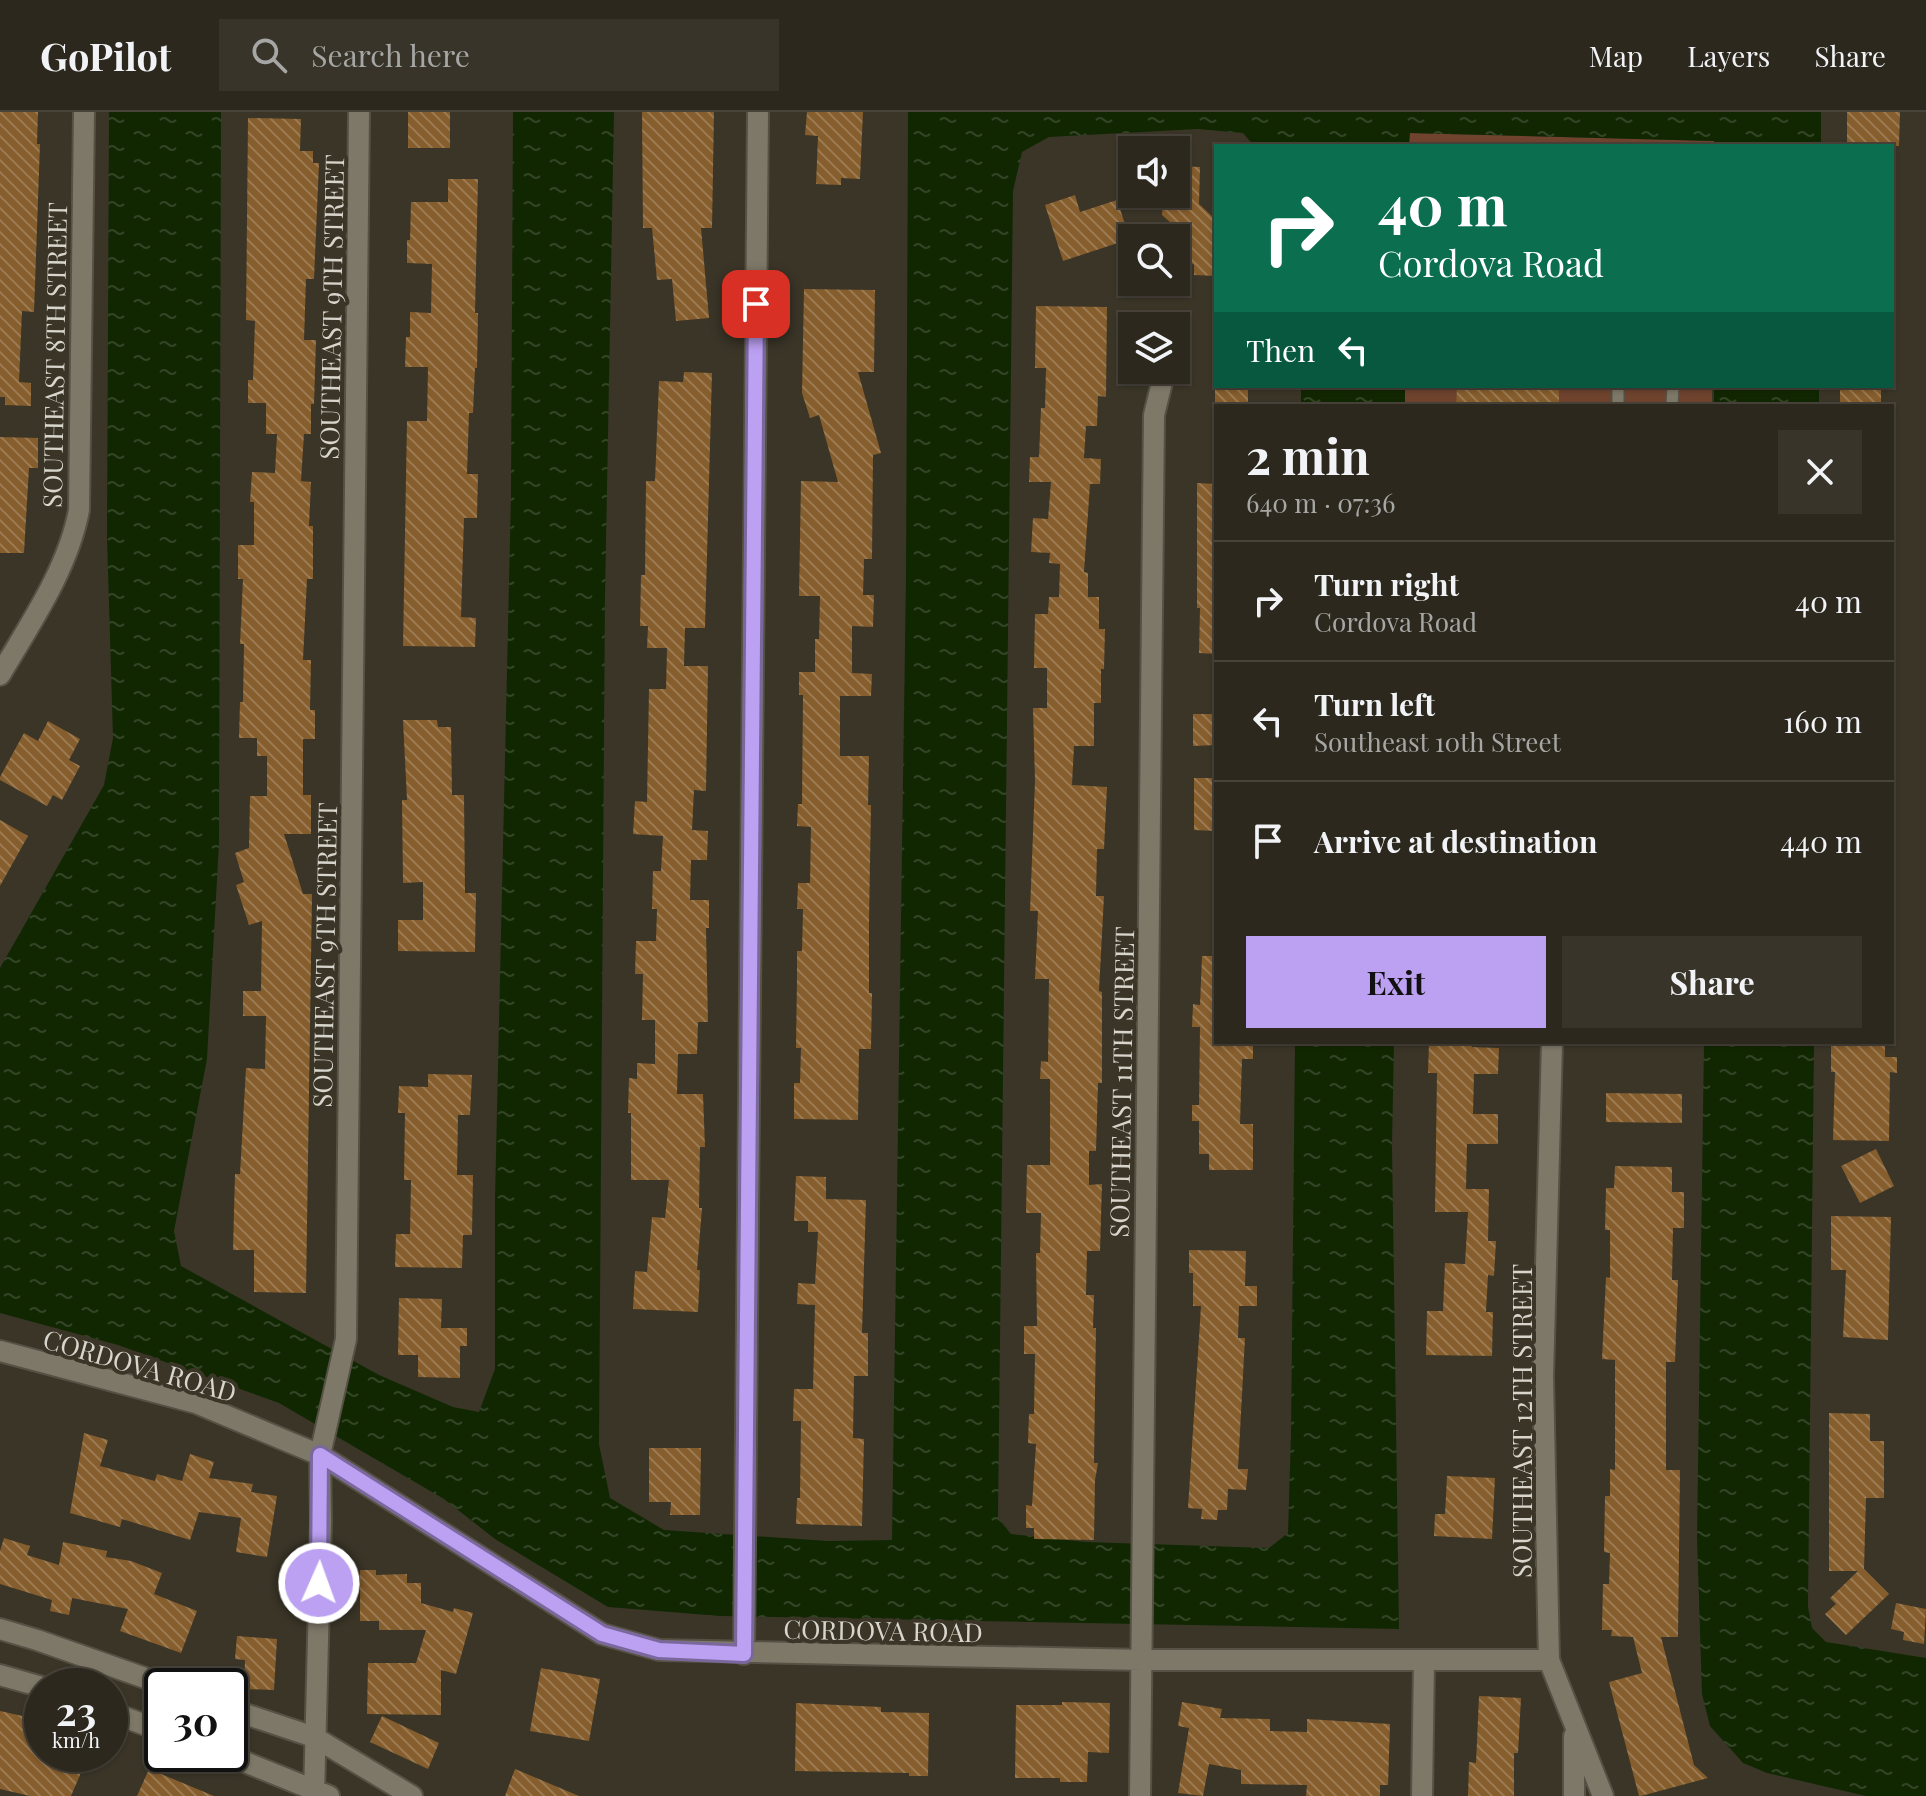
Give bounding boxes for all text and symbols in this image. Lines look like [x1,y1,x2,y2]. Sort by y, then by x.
search box [219,19,779,91]
text: GoPilot [40,30,171,81]
icon: search [247,33,291,77]
text: Search here [311,35,470,75]
text: Map [1589,37,1643,74]
text: Layers [1687,37,1770,74]
text: Share [1814,37,1886,74]
map controls [1118,136,1190,384]
button: sound [1118,136,1190,208]
street label: SOUTHEAST 9TH STREET [311,154,351,460]
text: 40 m [1378,166,1507,241]
icon: right [1246,176,1350,280]
street label: SOUTHEAST 8TH STREET [34,202,74,508]
button: search [1118,224,1190,296]
text: Cordova Road [1378,238,1604,286]
pin [722,270,790,338]
icon: arrive [734,282,778,326]
button: layers [1118,312,1190,384]
icon: left [1331,328,1375,372]
text: Then [1246,330,1315,370]
text: 2 min [1246,423,1370,487]
button: close [1778,430,1862,514]
text: 640 m · 07:36 [1246,485,1396,520]
text: Turn right [1314,564,1459,604]
icon: right [1246,579,1290,623]
text: 40 m [1795,581,1862,621]
text: Cordova Road [1314,604,1477,639]
text: Turn left [1314,684,1435,724]
icon: left [1246,699,1290,743]
text: 160 m [1783,701,1862,741]
text: Southeast 10th Street [1314,724,1561,759]
street label: SOUTHEAST 9TH STREET [304,802,344,1108]
icon: arrive [1246,819,1290,863]
text: Arrive at destination [1314,821,1597,861]
text: 440 m [1780,821,1862,861]
street label: SOUTHEAST 11TH STREET [1101,926,1141,1238]
button: Exit [1246,936,1546,1028]
button: Share [1562,936,1862,1028]
street label: SOUTHEAST 12TH STREET [1504,1264,1539,1578]
street label: CORDOVA ROAD [39,1321,241,1409]
position arrow [277,1541,361,1625]
street label: CORDOVA ROAD [783,1611,983,1649]
speed limit sign: 30 [144,1668,248,1772]
text: 23 [56,1683,96,1736]
text: km/h [52,1726,100,1753]

